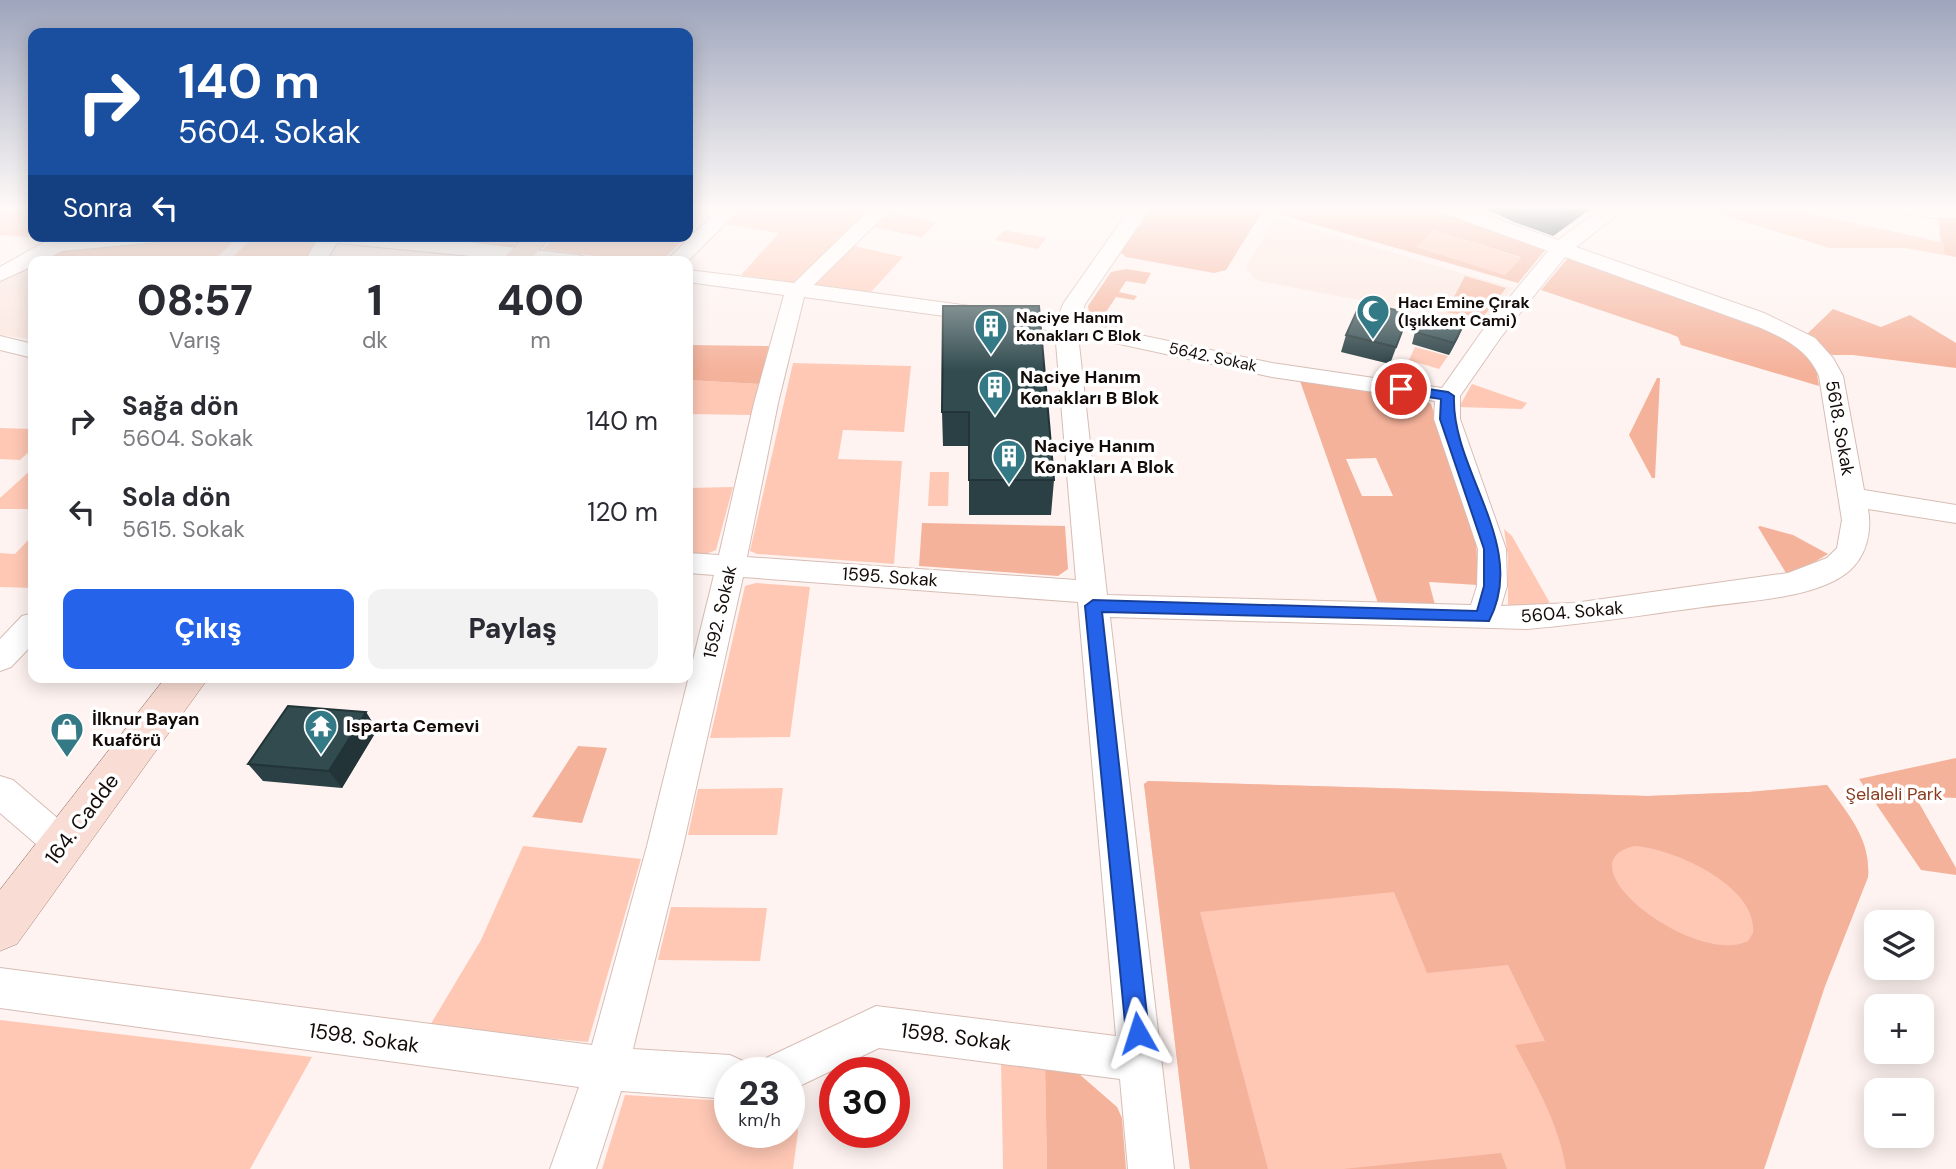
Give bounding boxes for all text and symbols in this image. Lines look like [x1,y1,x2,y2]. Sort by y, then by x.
text: 140 m [178,49,320,113]
icon: right [63,56,154,147]
text: 5604. Sokak [178,111,361,153]
icon: left [146,189,184,227]
text: Sonra [63,191,132,225]
text: 08:57 [137,273,253,328]
text: 1 [367,273,383,328]
text: 400 [497,273,584,328]
mosque icon: Hacı Emine Çırak (Işıkkent Cami) [1354,292,1392,341]
place label: Hacı Emine Çırak (Işıkkent Cami) [1398,292,1530,331]
building icon: Naciye Hanım Konakları C Blok [972,307,1010,356]
place label: Naciye Hanım Konakları C Blok [1016,307,1142,346]
text: Varış [169,325,221,355]
text: dk [362,325,388,355]
text: m [530,325,551,355]
street label: 5642. Sokak [1167,337,1259,377]
pin [1371,359,1431,419]
place label: Naciye Hanım Konakları B Blok [1020,365,1160,410]
building icon: Naciye Hanım Konakları B Blok [976,368,1014,417]
icon: arrive [1382,370,1420,408]
street label: 5618. Sokak [1820,379,1860,477]
text: Sağa dön [122,389,239,423]
icon: right [63,402,101,440]
text: 140 m [586,404,658,438]
text: 5604. Sokak [122,423,253,453]
place label: Naciye Hanım Konakları A Blok [1034,434,1175,479]
building icon: Naciye Hanım Konakları A Blok [990,437,1028,486]
text: Sola dön [122,480,231,514]
icon: left [63,493,101,531]
text: 120 m [587,495,658,529]
text: 5615. Sokak [122,514,245,544]
street label: 1595. Sokak [841,562,939,592]
street label: 1592. Sokak [698,563,742,661]
button: Çıkış [63,589,354,669]
button: Paylaş [368,589,658,669]
street label: 5604. Sokak [1520,596,1624,628]
place label: İlknur Bayan Kuaförü [92,707,199,752]
temple icon: Isparta Cemevi [302,707,340,756]
shop icon: İlknur Bayan Kuaförü [48,710,86,759]
place label: Isparta Cemevi [346,714,479,738]
street label: 164. Cadde [39,768,125,870]
park label: Şelaleli Park [1845,782,1943,806]
map controls [1864,910,1934,1148]
button: layers [1864,910,1934,980]
button: + [1864,994,1934,1064]
position arrow [1101,996,1175,1070]
street label: 1598. Sokak [307,1016,421,1060]
street label: 1598. Sokak [899,1016,1013,1058]
speed limit sign: 30 [819,1057,910,1148]
text: 23 [739,1070,780,1116]
button: − [1864,1078,1934,1148]
text: km/h [738,1108,781,1132]

